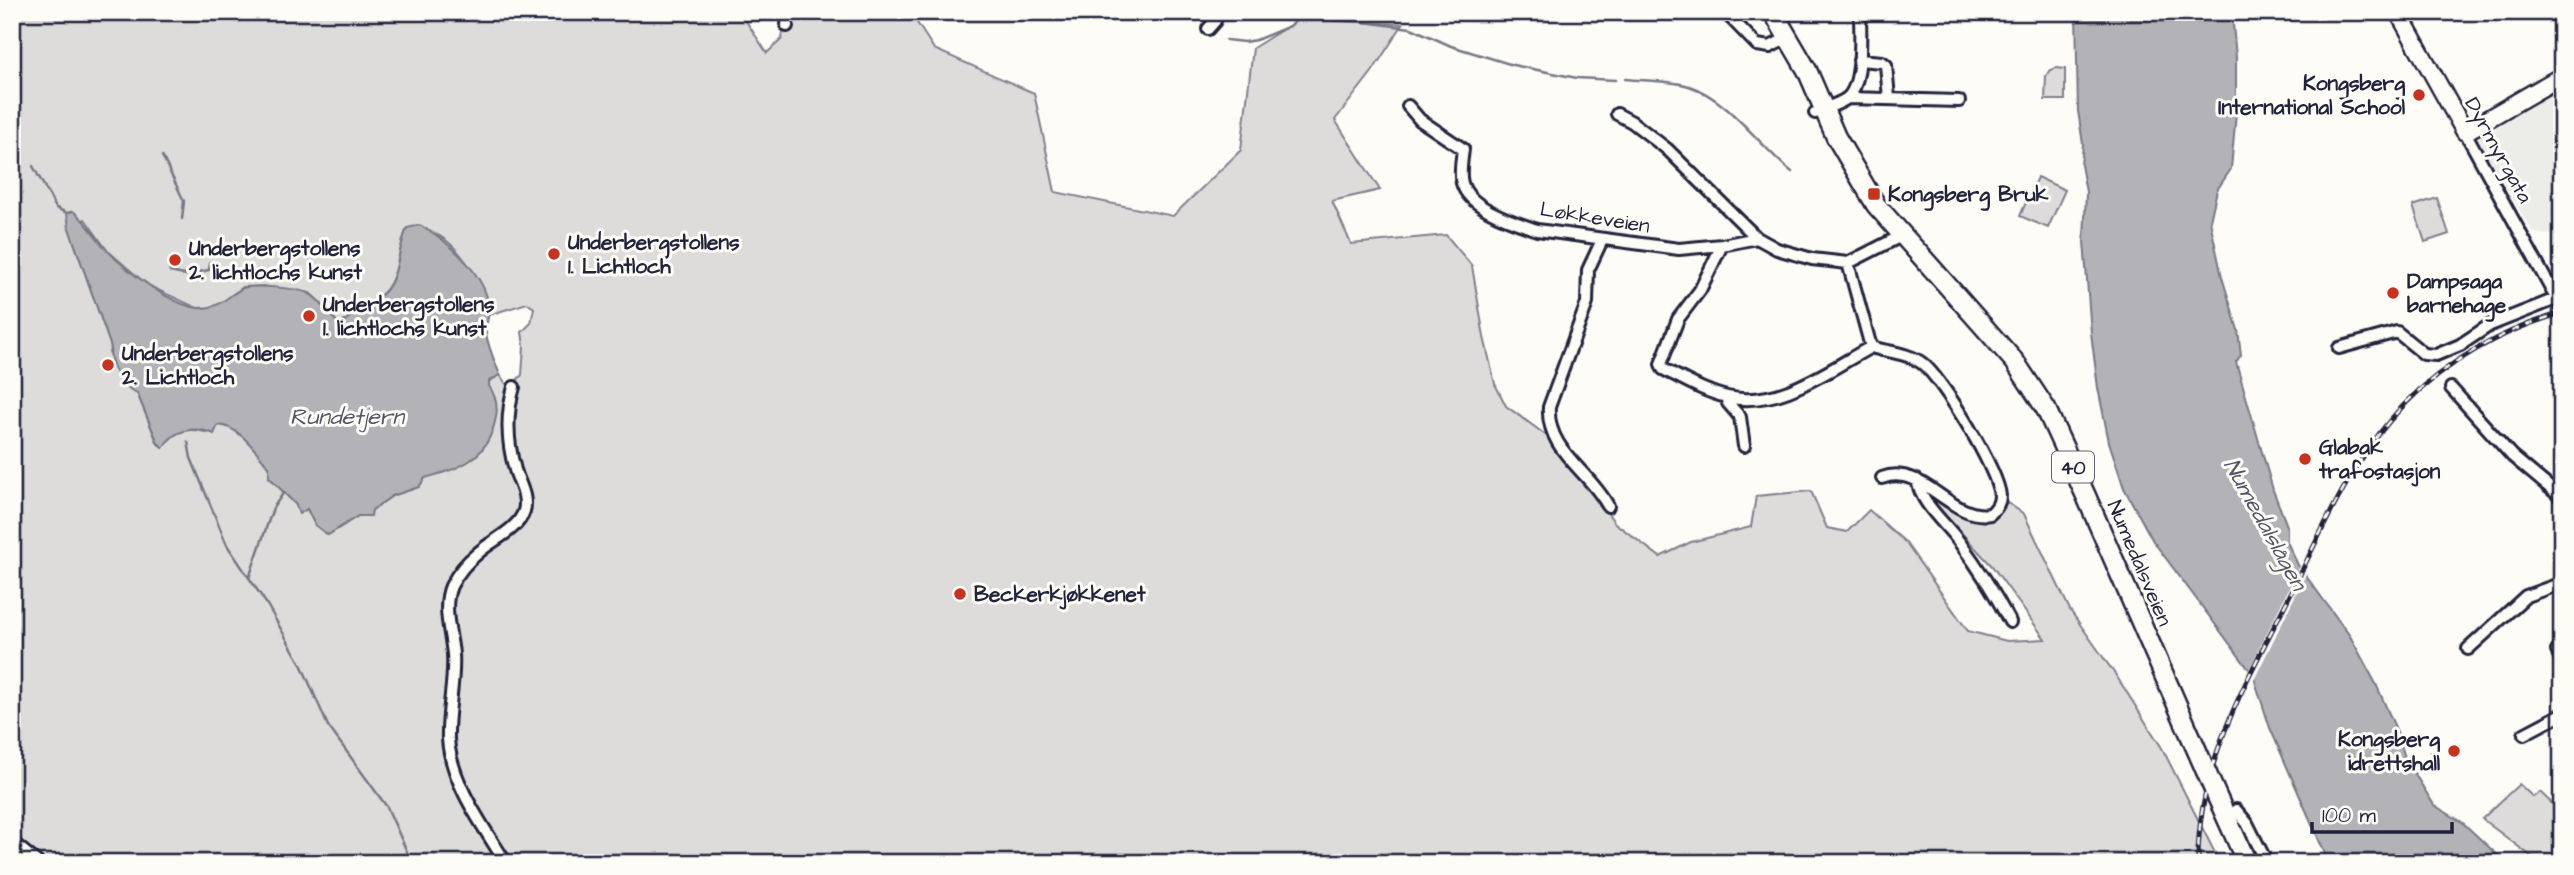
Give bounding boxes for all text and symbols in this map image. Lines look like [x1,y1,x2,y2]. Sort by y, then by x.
place label: Kongsberg International School [2218,69,2406,122]
marker: Kongsberg International School [2411,87,2427,103]
street label: Dyrmyrgata [2456,92,2540,210]
place label: Kongsberg Bruk [1888,180,2049,211]
marker: Kongsberg Bruk [1866,186,1882,202]
street label: Løkkeveien [1538,195,1652,240]
place label: Underbergstollens 1. Lichtloch [568,228,740,281]
place label: Underbergstollens 2. lichtlochs kunst [188,234,362,287]
marker: Underbergstollens 1. Lichtloch [546,246,562,262]
marker: Underbergstollens 2. lichtlochs kunst [167,252,183,268]
place label: Dampsaga barnehage [2407,267,2507,322]
marker: Dampsaga barnehage [2385,285,2401,301]
place label: Underbergstollens 1. lichtlochs kunst [323,290,495,343]
marker: Underbergstollens 1. lichtlochs kunst [301,308,317,324]
place label: Underbergstollens 2. Lichtloch [121,339,294,392]
marker: Underbergstollens 2. Lichtloch [100,357,116,373]
water label: Rundetjern [290,401,406,433]
place label: Glabak trafostasjon [2318,433,2441,487]
marker: Glabak trafostasjon [2297,451,2313,467]
road number: 40 [2052,452,2094,482]
water label: Numedalslågen [2215,453,2316,599]
street label: Numedalsveien [2100,496,2179,631]
place label: Beckerkjøkkenet [974,580,1146,610]
marker: Beckerkjøkkenet [952,586,968,602]
place label: Kongsberg idrettshall [2338,725,2441,778]
marker: Kongsberg idrettshall [2446,743,2462,759]
scale bar [2312,791,2452,835]
text: 100 m [2322,801,2377,830]

